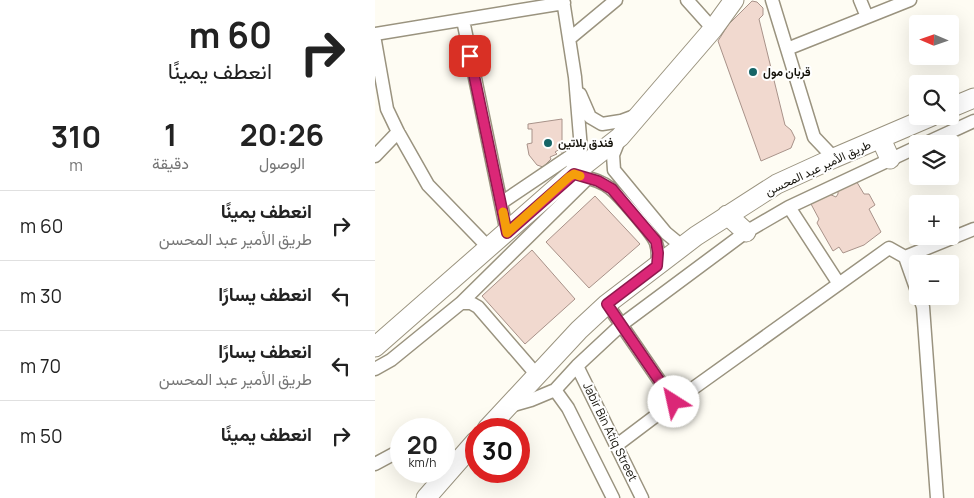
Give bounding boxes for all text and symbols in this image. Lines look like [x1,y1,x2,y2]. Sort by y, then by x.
text: 60 m [189,11,272,59]
north arrow [909,15,959,65]
map controls [909,15,959,305]
icon: right [290,20,355,85]
pin [449,35,491,77]
icon: arrive [456,42,484,70]
text: انعطف يمينًا [168,56,272,86]
place label: قربان مول [763,63,811,80]
marker: قربان مول [747,66,759,78]
button: search [909,75,959,125]
text: 1 [164,114,177,155]
text: 20:26 [240,114,324,155]
text: 310 [51,116,101,157]
place label: فندق بلاتين [558,134,614,151]
street label: طريق الأمير عبد المحسن [762,135,874,200]
button: layers [909,135,959,185]
marker: فندق بلاتين [542,137,554,149]
text: دقيقة [152,152,189,174]
text: الوصول [259,152,305,174]
text: m [69,154,83,176]
button: + [909,195,959,245]
text: انعطف يمينًا [221,198,312,224]
icon: right [327,212,355,240]
text: 60 m [20,213,63,239]
text: طريق الأمير عبد المحسن [159,228,312,250]
button: − [909,255,959,305]
text: انعطف يسارًا [218,281,312,307]
icon: left [327,282,355,310]
text: 30 m [20,283,62,309]
text: انعطف يسارًا [218,338,312,364]
icon: left [327,352,355,380]
text: 70 m [20,353,61,379]
text: طريق الأمير عبد المحسن [159,368,312,390]
position arrow [647,375,699,427]
street label: Jabir Bin Atiq Street [579,379,642,484]
speed limit sign: 30 [465,418,530,483]
text: انعطف يمينًا [221,421,312,447]
icon: right [327,422,355,450]
text: 50 m [20,423,63,449]
text: 20 [407,427,438,462]
text: km/h [409,454,436,471]

